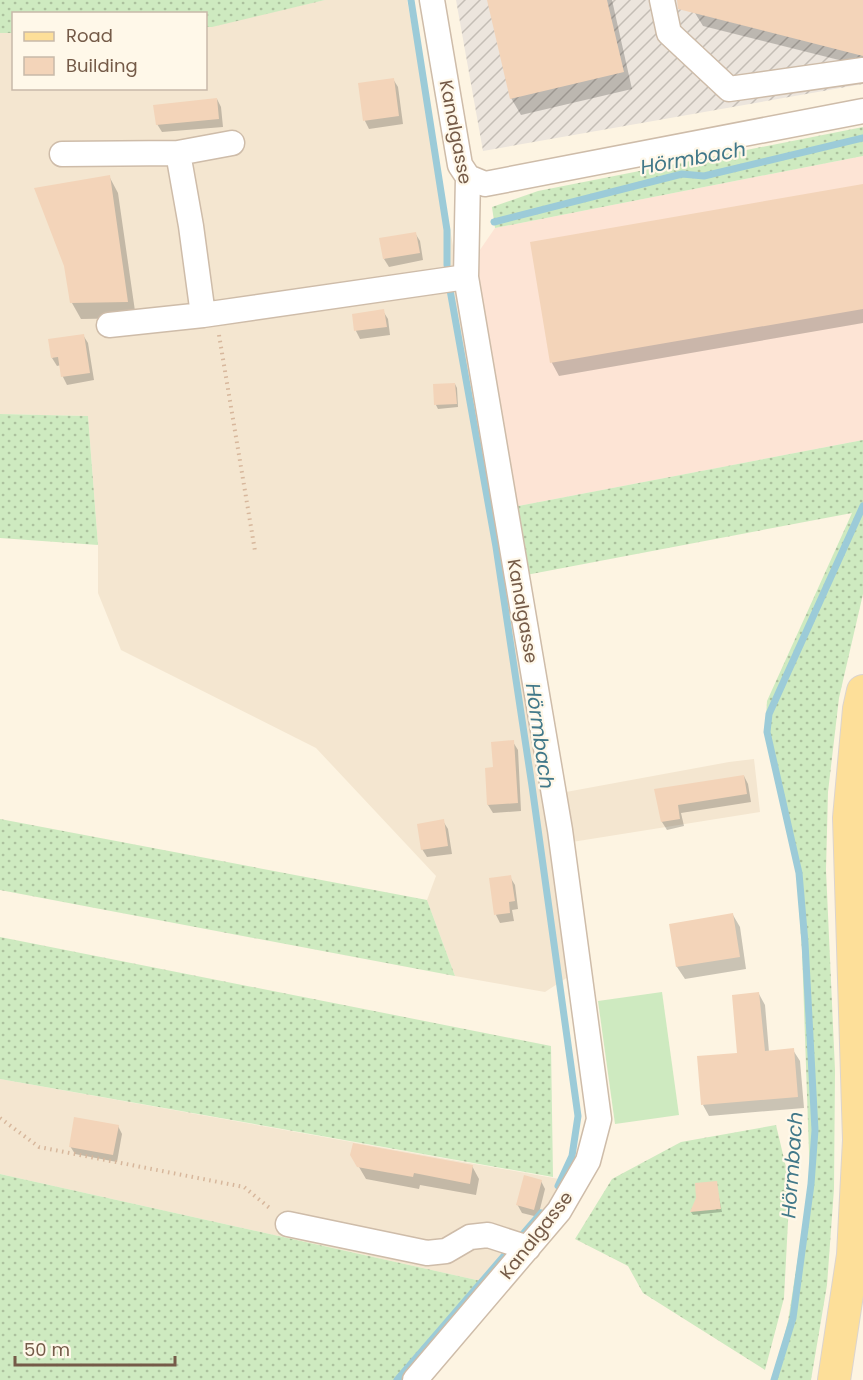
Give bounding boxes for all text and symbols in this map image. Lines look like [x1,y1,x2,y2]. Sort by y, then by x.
legend [12,12,207,90]
text: Road [66,23,113,48]
text: Building [66,53,138,78]
street label: Kanalgasse [434,78,478,186]
water label: Hörmbach [638,135,748,181]
street label: Kanalgasse [502,557,544,665]
water label: Hörmbach [519,681,561,791]
water label: Hörmbach [774,1111,810,1219]
street label: Kanalgasse [494,1186,578,1284]
scale bar [15,1329,176,1367]
text: 50 m [24,1337,70,1362]

